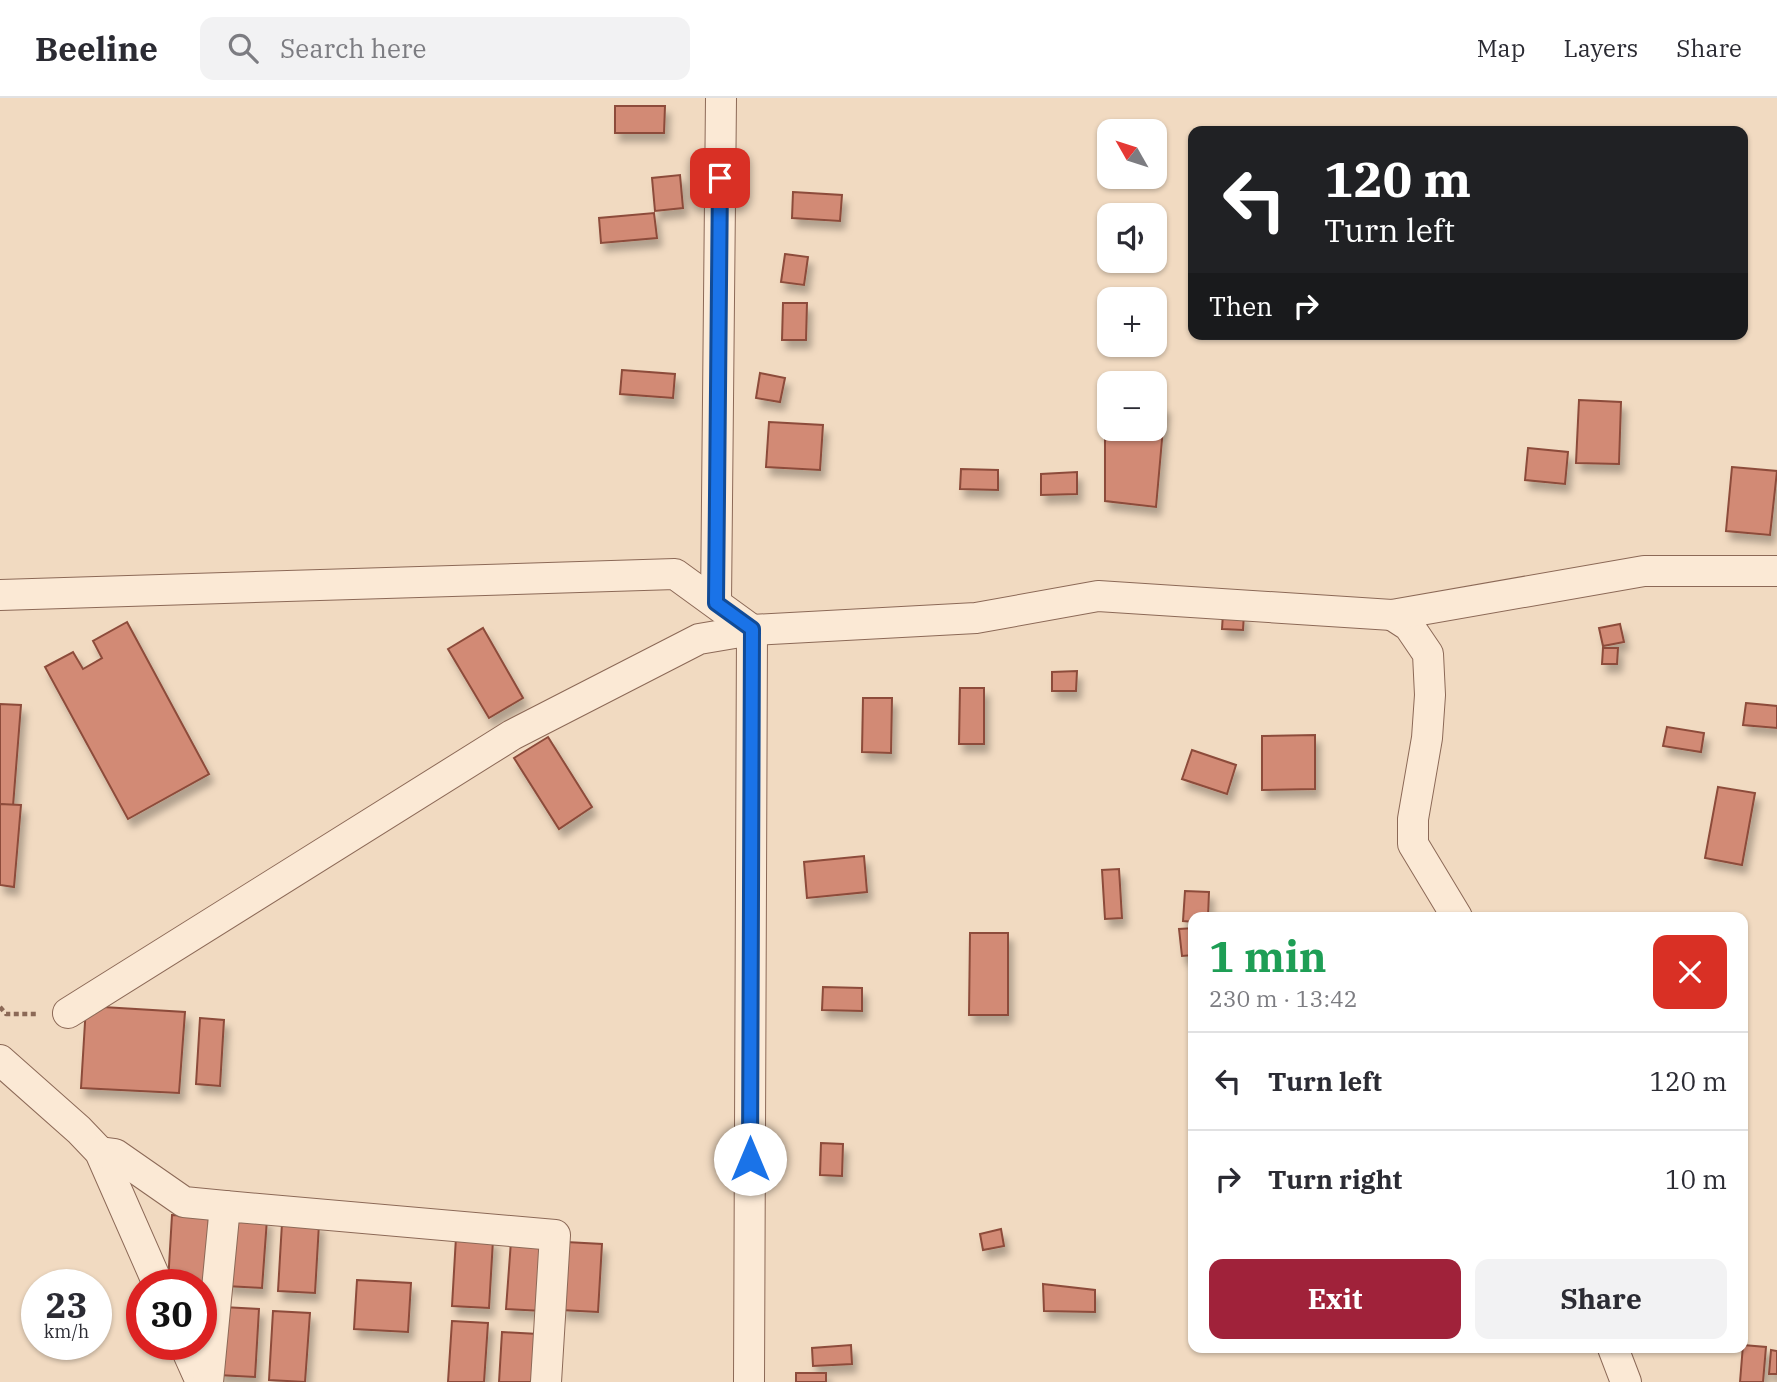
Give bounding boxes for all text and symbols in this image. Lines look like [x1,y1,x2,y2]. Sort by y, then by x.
search box [200,17,690,80]
text: Beeline [35,27,158,70]
icon: search [224,29,262,67]
text: Search here [280,31,426,65]
text: Map [1477,32,1525,64]
text: Layers [1563,32,1638,64]
text: Share [1676,32,1742,64]
north arrow [1097,119,1167,189]
map controls [1097,119,1167,441]
text: 120 m [1324,147,1471,210]
pin [690,148,750,208]
icon: left [1209,154,1300,245]
icon: arrive [701,159,739,197]
button: sound [1097,203,1167,273]
text: Turn left [1324,209,1455,251]
button: + [1097,287,1167,357]
icon: right [1287,287,1325,325]
text: Then [1209,289,1273,323]
button: − [1097,371,1167,441]
text: 1 min [1209,929,1327,984]
button: close [1653,935,1727,1009]
text: 230 m · 13:42 [1209,983,1358,1013]
icon: left [1209,1062,1247,1100]
text: Turn left [1268,1064,1382,1098]
text: 120 m [1649,1064,1727,1098]
position arrow [713,1122,787,1196]
icon: right [1209,1160,1247,1198]
text: Turn right [1268,1162,1402,1196]
text: 10 m [1665,1162,1727,1196]
button: Exit [1209,1259,1461,1339]
button: Share [1475,1259,1727,1339]
speed limit sign: 30 [126,1269,217,1360]
text: 23 [45,1282,88,1328]
text: km/h [44,1320,89,1343]

